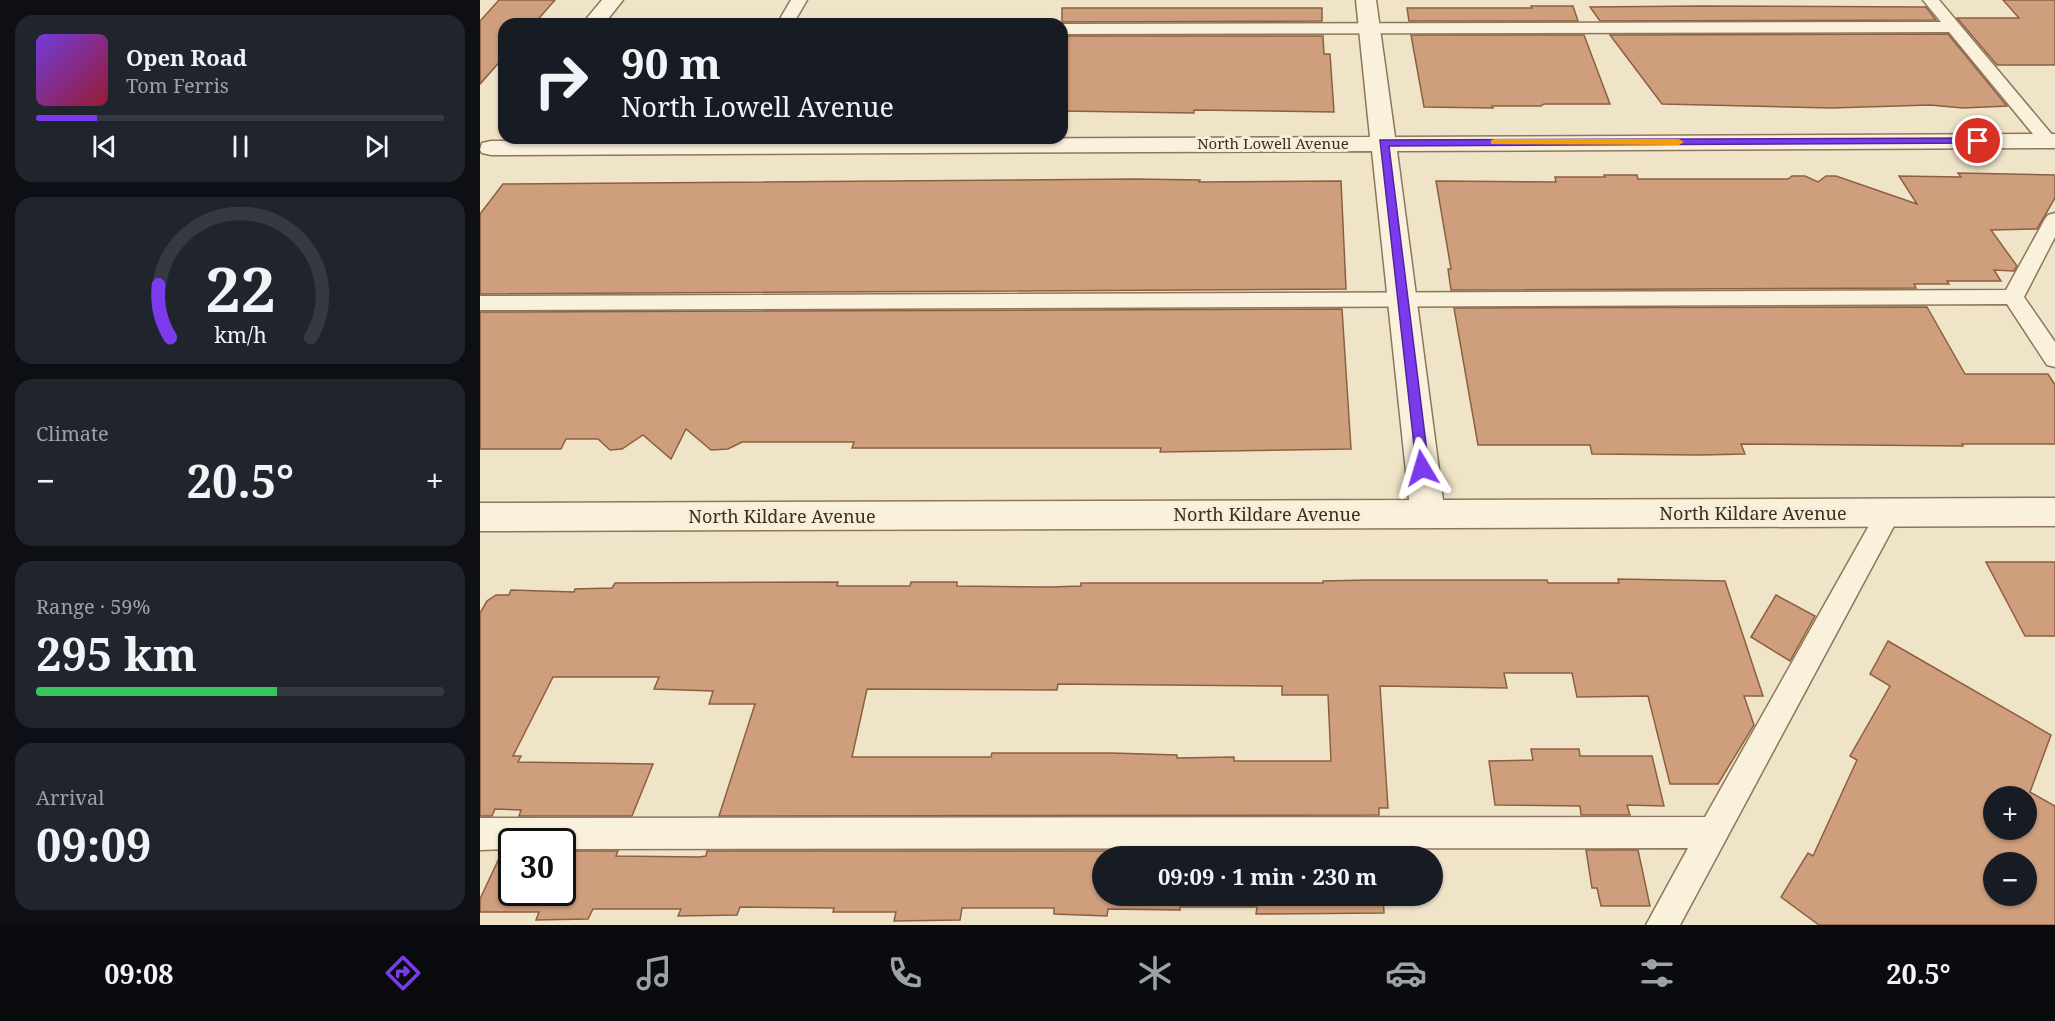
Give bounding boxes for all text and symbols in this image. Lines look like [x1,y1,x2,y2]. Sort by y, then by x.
text: 90 m [621,34,721,91]
text: Open Road [126,42,247,72]
icon: right [522,42,600,120]
text: Tom Ferris [126,72,229,99]
text: North Lowell Avenue [621,88,894,125]
pin [1952,115,2003,166]
icon: arrive [1961,124,1994,157]
icon: previous [88,130,121,163]
icon: pause [224,130,257,163]
icon: next [360,130,393,163]
street label: North Lowell Avenue [1197,133,1349,153]
text: 22 [205,245,275,330]
text: km/h [214,320,267,349]
text: Climate [36,420,109,447]
position arrow [1390,436,1454,500]
text: 20.5° [187,450,294,511]
text: − [36,458,55,503]
text: + [426,458,444,503]
street label: North Kildare Avenue [1659,501,1847,525]
street label: North Kildare Avenue [1173,502,1361,526]
street label: North Kildare Avenue [688,504,876,528]
text: Range · 59% [36,593,150,620]
text: 295 km [36,623,197,684]
text: Arrival [36,784,104,811]
map controls [1983,786,2037,906]
button: + [1983,786,2037,840]
text: 09:09 [36,814,151,875]
speed limit sign: 30 [498,828,576,906]
button: − [1983,852,2037,906]
text: 09:09 · 1 min · 230 m [1158,861,1377,891]
icon: directions [382,952,424,994]
icon: music [633,952,675,994]
icon: phone [884,952,926,994]
icon: climate [1134,952,1176,994]
icon: car [1385,952,1427,994]
icon: filters [1636,952,1678,994]
text: 09:08 [104,955,174,992]
text: 20.5° [1886,955,1951,992]

